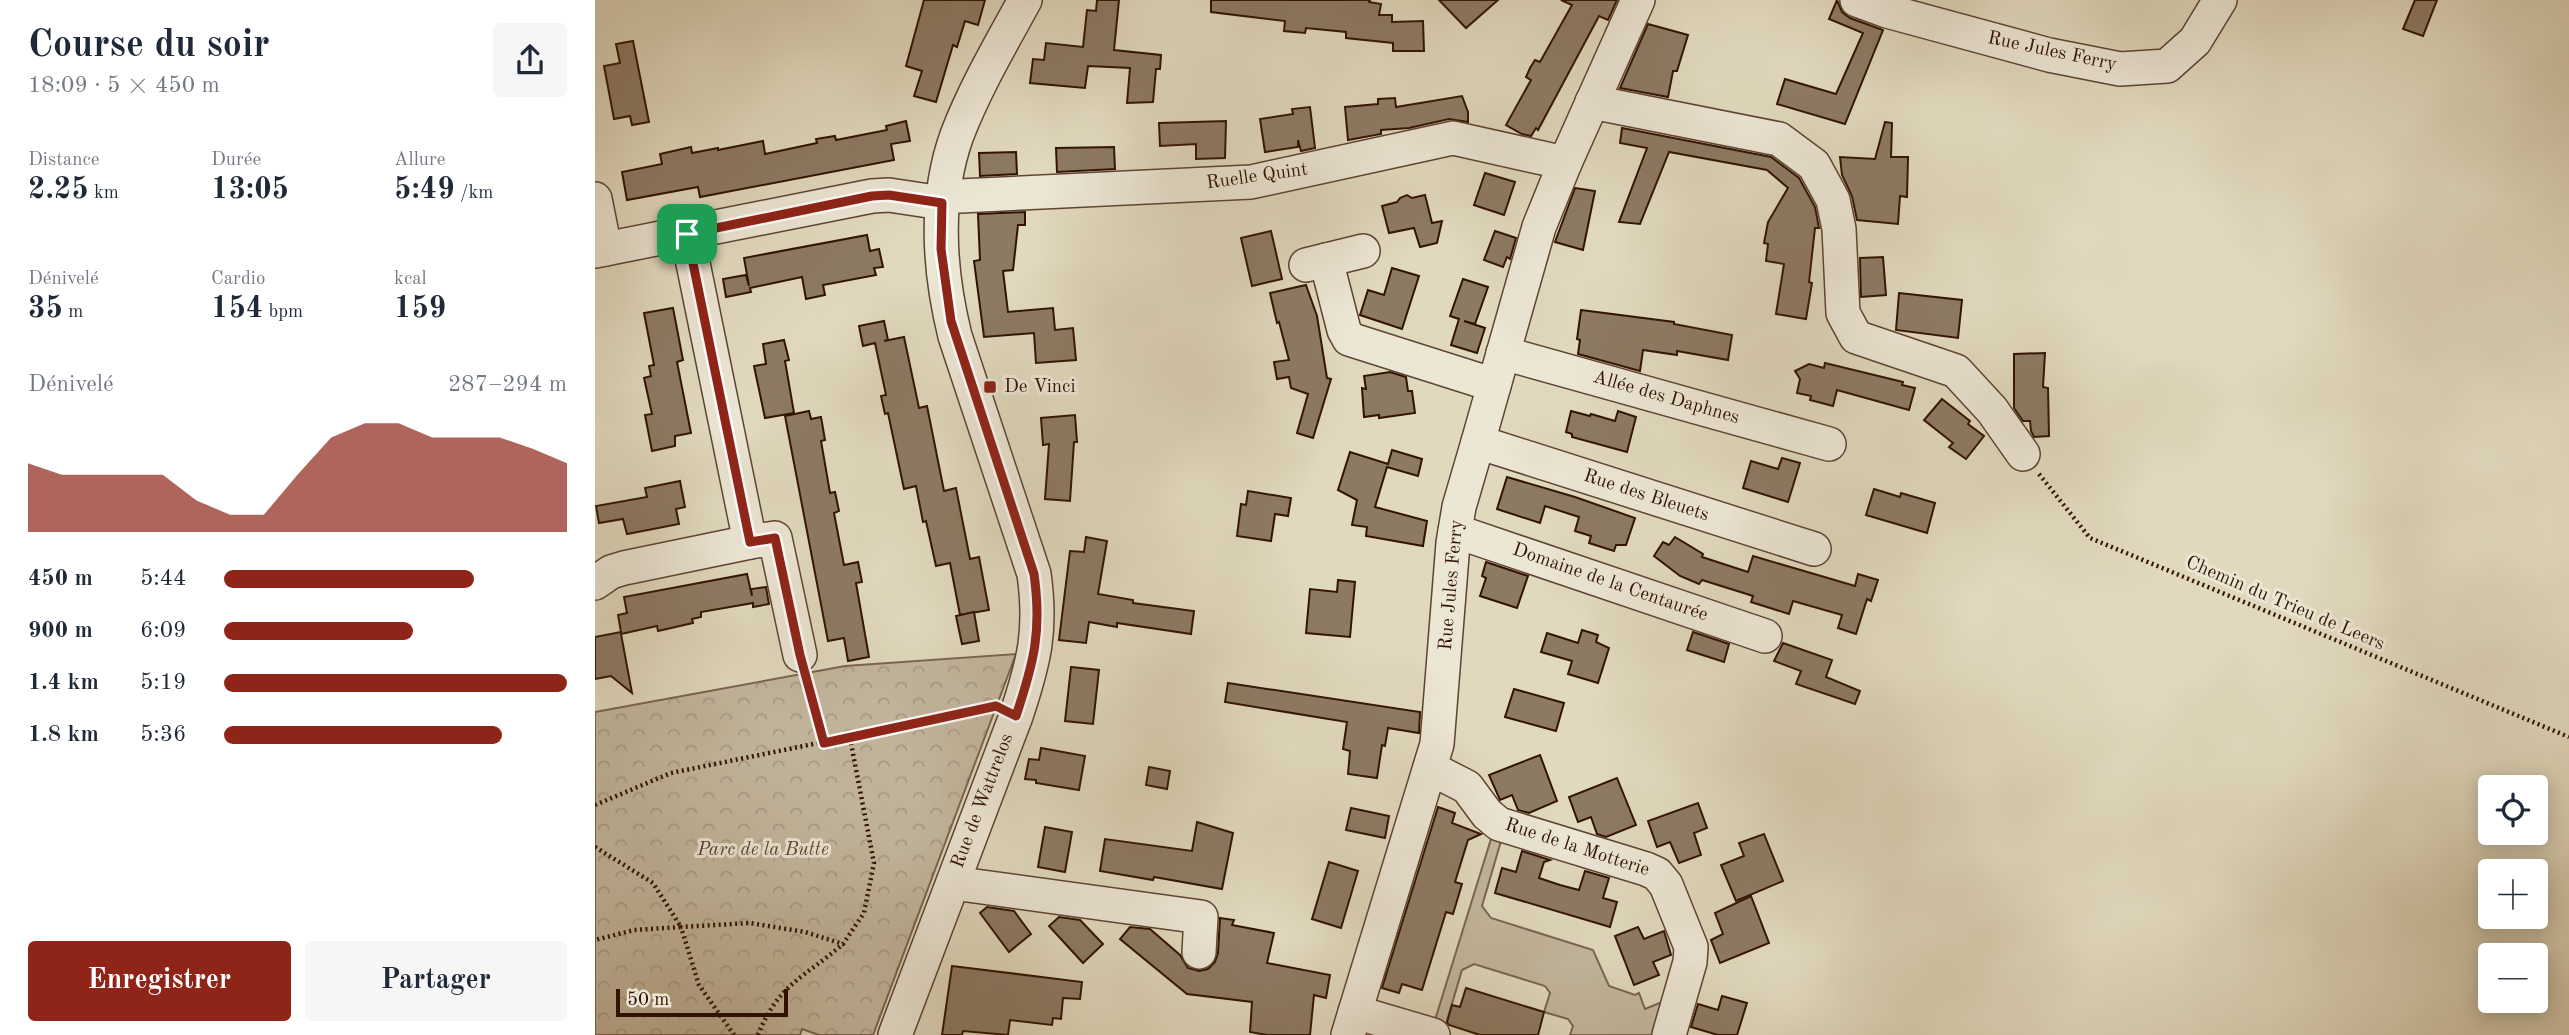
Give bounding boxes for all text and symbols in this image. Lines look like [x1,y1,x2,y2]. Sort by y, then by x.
button: share [493,23,567,97]
text: Course du soir [28,27,270,65]
street label: Rue Jules Ferry [1986,29,2118,75]
text: 18:09 · 5 × 450 m [28,74,220,97]
text: Distance [28,151,100,170]
text: Durée [211,151,261,170]
text: Allure [394,151,445,170]
street label: Ruelle Quint [1205,160,1309,194]
text: 2.25 [28,175,89,205]
text: 13:05 [211,175,289,205]
text: 5:49 [394,175,455,205]
text: km [89,184,119,203]
text: /km [455,184,493,203]
pin [657,204,717,264]
icon: arrive [668,215,706,253]
text: Dénivelé [28,270,99,289]
text: Cardio [211,270,265,289]
text: kcal [394,270,427,289]
text: 35 [28,294,63,324]
text: 154 [211,294,263,324]
text: 159 [394,294,446,324]
text: m [63,303,83,322]
text: bpm [263,303,303,322]
street label: Allée des Daphnes [1591,368,1741,428]
text: Dénivelé [28,373,114,396]
text: 287–294 m [448,373,567,396]
place label: De Vinci [1004,378,1076,397]
marker: De Vinci [982,379,998,395]
street label: Rue des Bleuets [1581,467,1711,525]
street label: Rue Jules Ferry [1437,519,1467,651]
street label: Domaine de la Centaurée [1510,541,1710,625]
street label: Chemin du Trieu de Leers [2183,553,2387,655]
text: 450 m [28,567,93,590]
text: 5:44 [140,567,186,590]
text: 900 m [28,619,93,642]
text: 6:09 [140,619,186,642]
text: 1.4 km [28,671,99,694]
text: 5:19 [140,671,186,694]
text: 1.8 km [28,723,99,746]
text: 5:36 [140,723,186,746]
street label: Rue de Wattrelos [949,731,1017,871]
map controls [2478,775,2548,1013]
button: locate [2478,775,2548,845]
street label: Rue de la Motterie [1502,816,1652,880]
park label: Parc de la Butte [696,841,829,860]
button: + [2478,859,2548,929]
button: Enregistrer [28,941,291,1021]
button: Partager [305,941,567,1021]
button: − [2478,943,2548,1013]
scale bar [616,986,787,1018]
text: 50 m [627,991,669,1010]

